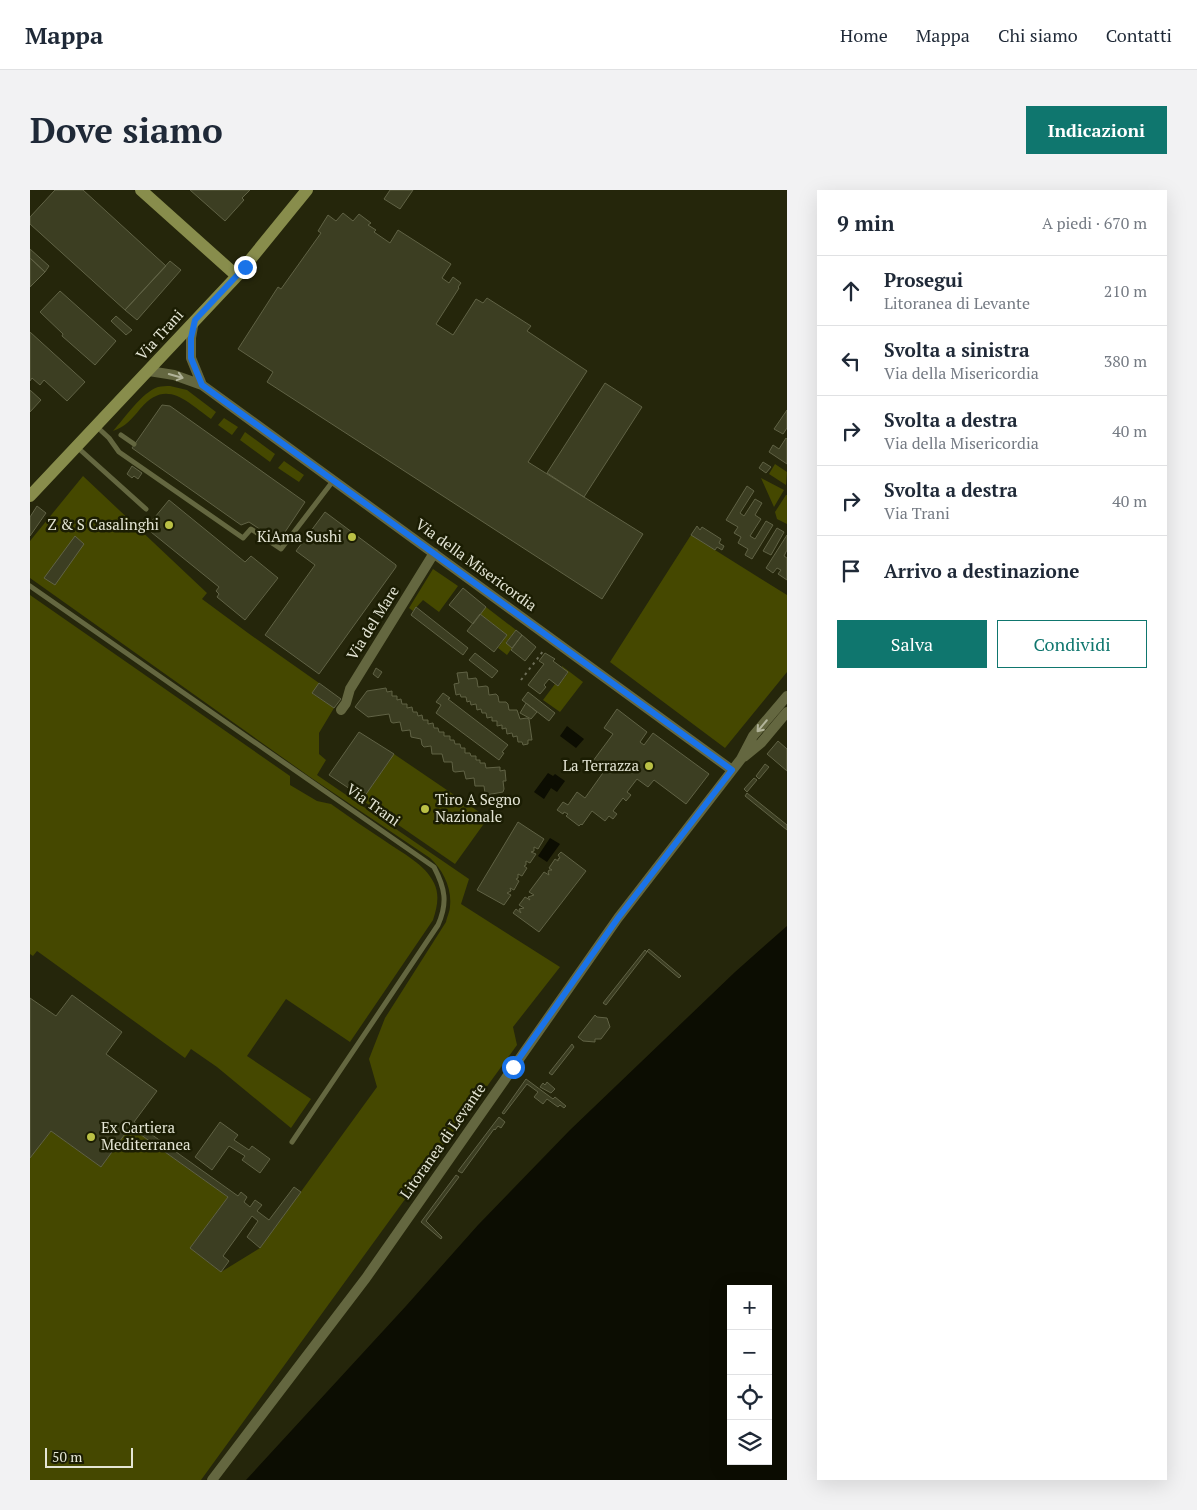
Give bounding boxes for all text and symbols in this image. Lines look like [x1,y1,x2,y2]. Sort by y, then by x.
text: Mappa [25,19,103,51]
text: Home [840,23,888,47]
text: Mappa [916,23,970,47]
text: Chi siamo [998,23,1078,47]
text: Contatti [1106,23,1172,47]
button: Indicazioni [1026,106,1167,154]
text: Dove siamo [30,107,223,153]
text: 9 min [837,209,894,237]
text: A piedi · 670 m [1042,212,1147,234]
route end [234,256,257,279]
text: Prosegui [884,267,963,292]
icon: ahead [837,277,865,305]
text: 210 m [1104,280,1147,302]
text: Litoranea di Levante [884,292,1030,314]
street label: Via Trani [131,305,187,364]
text: Svolta a sinistra [884,337,1030,362]
icon: left [837,347,865,375]
text: 380 m [1104,350,1147,372]
text: Via della Misericordia [884,362,1039,384]
one-way arrow [168,372,184,382]
text: Svolta a destra [884,407,1018,432]
icon: right [837,417,865,445]
text: 40 m [1112,420,1147,442]
text: Via della Misericordia [884,432,1039,454]
text: Svolta a destra [884,477,1018,502]
icon: right [837,487,865,515]
text: 40 m [1112,490,1147,512]
text: Via Trani [884,502,950,524]
street label: Via della Misericordia [412,513,542,615]
place label: Z & S Casalinghi [47,514,159,534]
marker: Z & S Casalinghi [163,519,175,531]
place label: KiAma Sushi [257,526,342,546]
marker: KiAma Sushi [346,531,358,543]
icon: arrive [837,557,865,585]
text: Arrivo a destinazione [884,558,1079,583]
street label: Via del Mare [341,582,403,663]
button: Salva [837,620,987,668]
button: Condividi [997,620,1147,668]
one-way arrow [756,719,767,732]
place label: La Terrazza [563,755,639,775]
marker: La Terrazza [643,760,655,772]
street label: Via Trani [343,778,405,830]
place label: Tiro A Segno Nazionale [435,789,521,826]
marker: Tiro A Segno Nazionale [419,803,431,815]
route start [502,1056,525,1079]
street label: Litoranea di Levante [395,1079,490,1202]
place label: Ex Cartiera Mediterranea [101,1117,191,1154]
marker: Ex Cartiera Mediterranea [85,1131,97,1143]
map controls [727,1285,772,1465]
button: + [727,1285,772,1330]
button: − [727,1330,772,1375]
button: locate [727,1375,772,1420]
button: layers [727,1420,772,1465]
scale bar [45,1445,132,1468]
text: 50 m [52,1447,82,1466]

